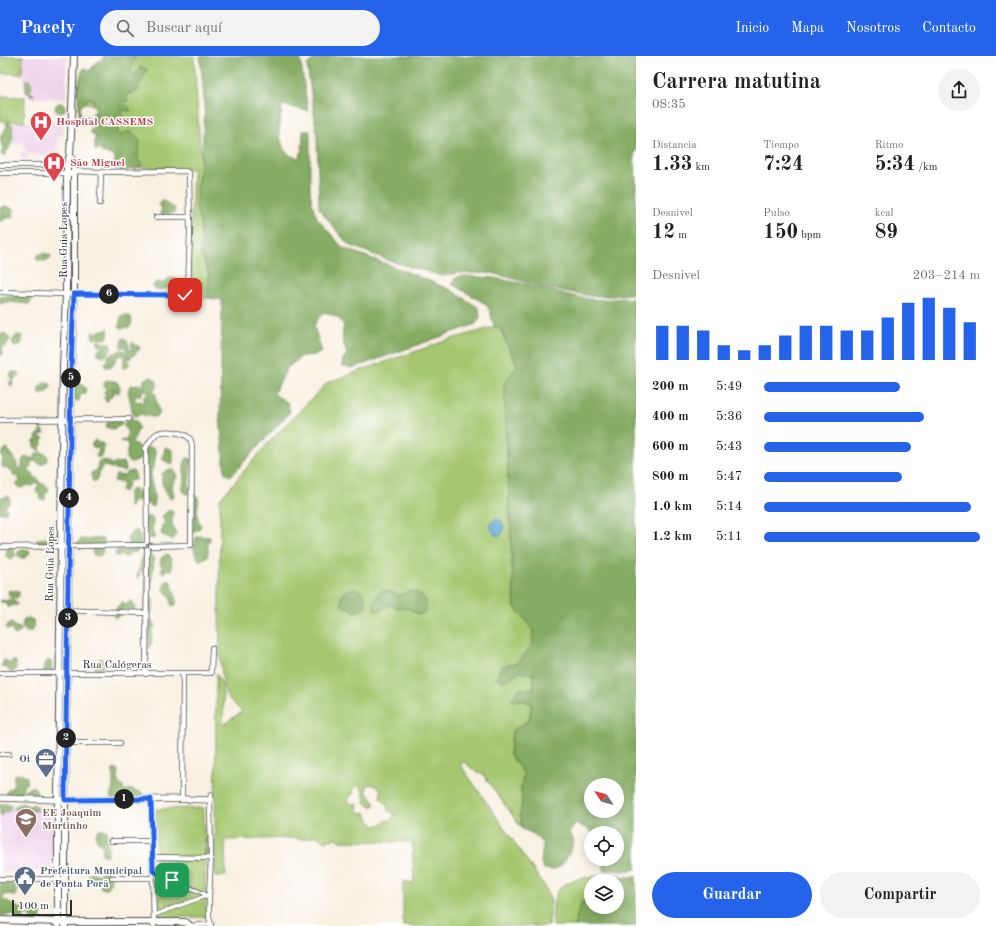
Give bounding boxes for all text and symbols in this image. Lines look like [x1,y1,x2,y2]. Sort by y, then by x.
search box [100,10,380,46]
icon: search [114,17,136,39]
text: Pacely [20,19,76,38]
text: Buscar aquí [146,21,222,36]
text: Inicio [735,21,769,35]
text: Mapa [791,21,824,35]
text: Nosotros [846,21,900,35]
text: Contacto [922,21,976,35]
button: share [938,69,980,111]
text: Carrera matutina [652,71,821,93]
text: 08:35 [652,98,686,111]
hospital icon: Hospital CASSEMS [28,109,54,142]
place label: Hospital CASSEMS [56,117,154,128]
text: Distancia [652,140,697,151]
text: Tiempo [763,140,799,151]
text: Ritmo [875,140,904,151]
hospital icon: São Miguel [41,150,67,183]
text: 1.33 [652,155,692,175]
text: 7:24 [763,155,804,175]
text: 5:34 [875,155,915,175]
place label: São Miguel [70,158,125,169]
text: km [692,162,710,173]
text: /km [915,162,938,173]
street label: Rua Guia Lopes [59,202,70,278]
text: Desnivel [652,208,693,219]
text: Pulso [763,208,790,219]
text: kcal [875,208,894,219]
text: 12 [652,223,675,243]
text: 150 [763,223,798,243]
text: 89 [875,223,898,243]
text: m [675,230,687,241]
text: bpm [798,230,821,241]
text: Desnivel [652,269,700,282]
text: 203–214 m [913,269,980,282]
pin [168,278,202,312]
pin: 6 [99,284,119,304]
icon: check [174,284,196,306]
text: 6 [106,288,112,299]
pin: 5 [61,368,81,388]
text: 5 [68,372,74,383]
text: 200 m [652,380,689,393]
text: 5:49 [716,380,742,393]
text: 400 m [652,410,689,423]
text: 5:36 [716,410,742,423]
text: 600 m [652,440,689,453]
text: 5:43 [716,440,742,453]
text: 800 m [652,470,689,483]
text: 5:47 [716,470,742,483]
pin: 4 [59,488,79,508]
text: 4 [66,492,72,503]
text: 1.0 km [652,500,692,513]
text: 5:14 [716,500,742,513]
street label: Rua Guia Lopes [45,526,57,602]
text: 1.2 km [652,530,692,543]
text: 5:11 [716,530,742,543]
pin: 3 [58,608,78,628]
text: 3 [65,612,71,623]
street label: Rua Calógeras [82,660,152,671]
pin: 2 [56,728,76,748]
text: 2 [63,732,69,743]
office icon: Oi [33,746,59,779]
place label: Oi [19,754,30,765]
north arrow [584,778,624,818]
map controls [584,778,624,914]
pin: 1 [114,789,134,809]
text: 1 [121,793,127,804]
school or university icon: EE Joaquim Murtinho [13,806,39,839]
place label: EE Joaquim Murtinho [42,808,101,832]
button: locate [584,826,624,866]
pin [155,863,189,897]
public building icon: Prefeitura Municipal de Ponta Porã [12,864,38,897]
place label: Prefeitura Municipal de Ponta Porã [40,866,143,890]
icon: arrive [161,869,183,891]
button: Guardar [652,872,812,918]
button: Compartir [820,872,980,918]
button: layers [584,874,624,914]
scale bar [12,898,72,917]
text: 100 m [18,901,49,912]

